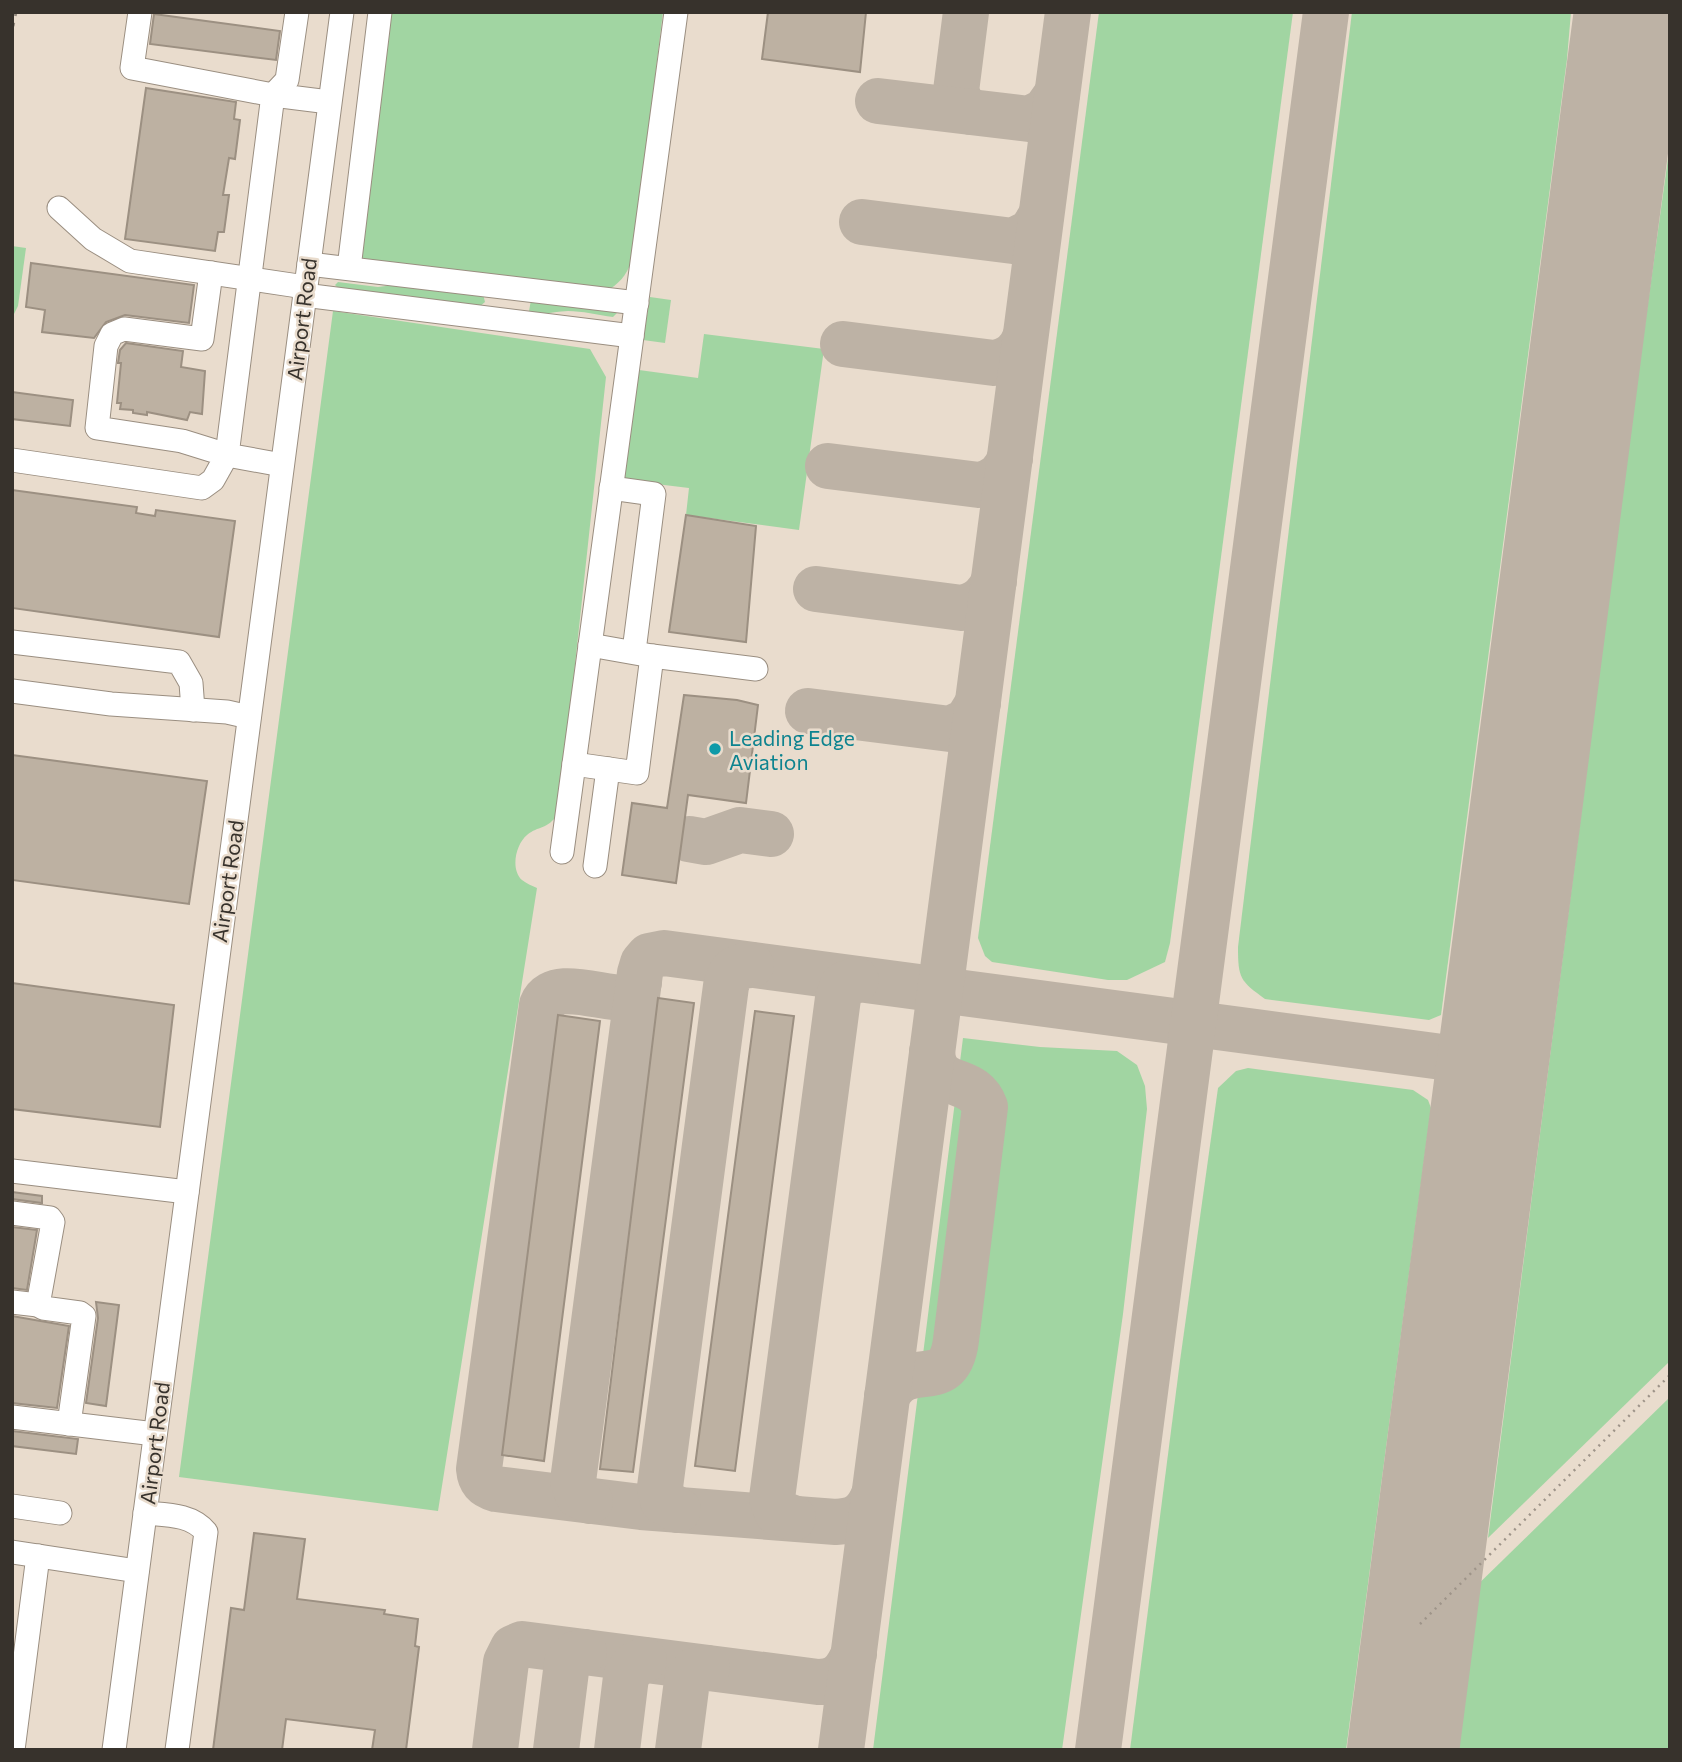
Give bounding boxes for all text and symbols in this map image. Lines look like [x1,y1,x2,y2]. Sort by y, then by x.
street label: Airport Road [281,256,321,382]
place label: Leading Edge Aviation [729,725,855,774]
marker: Leading Edge Aviation [707,741,723,757]
street label: Airport Road [206,818,248,944]
street label: Airport Road [134,1380,174,1506]

